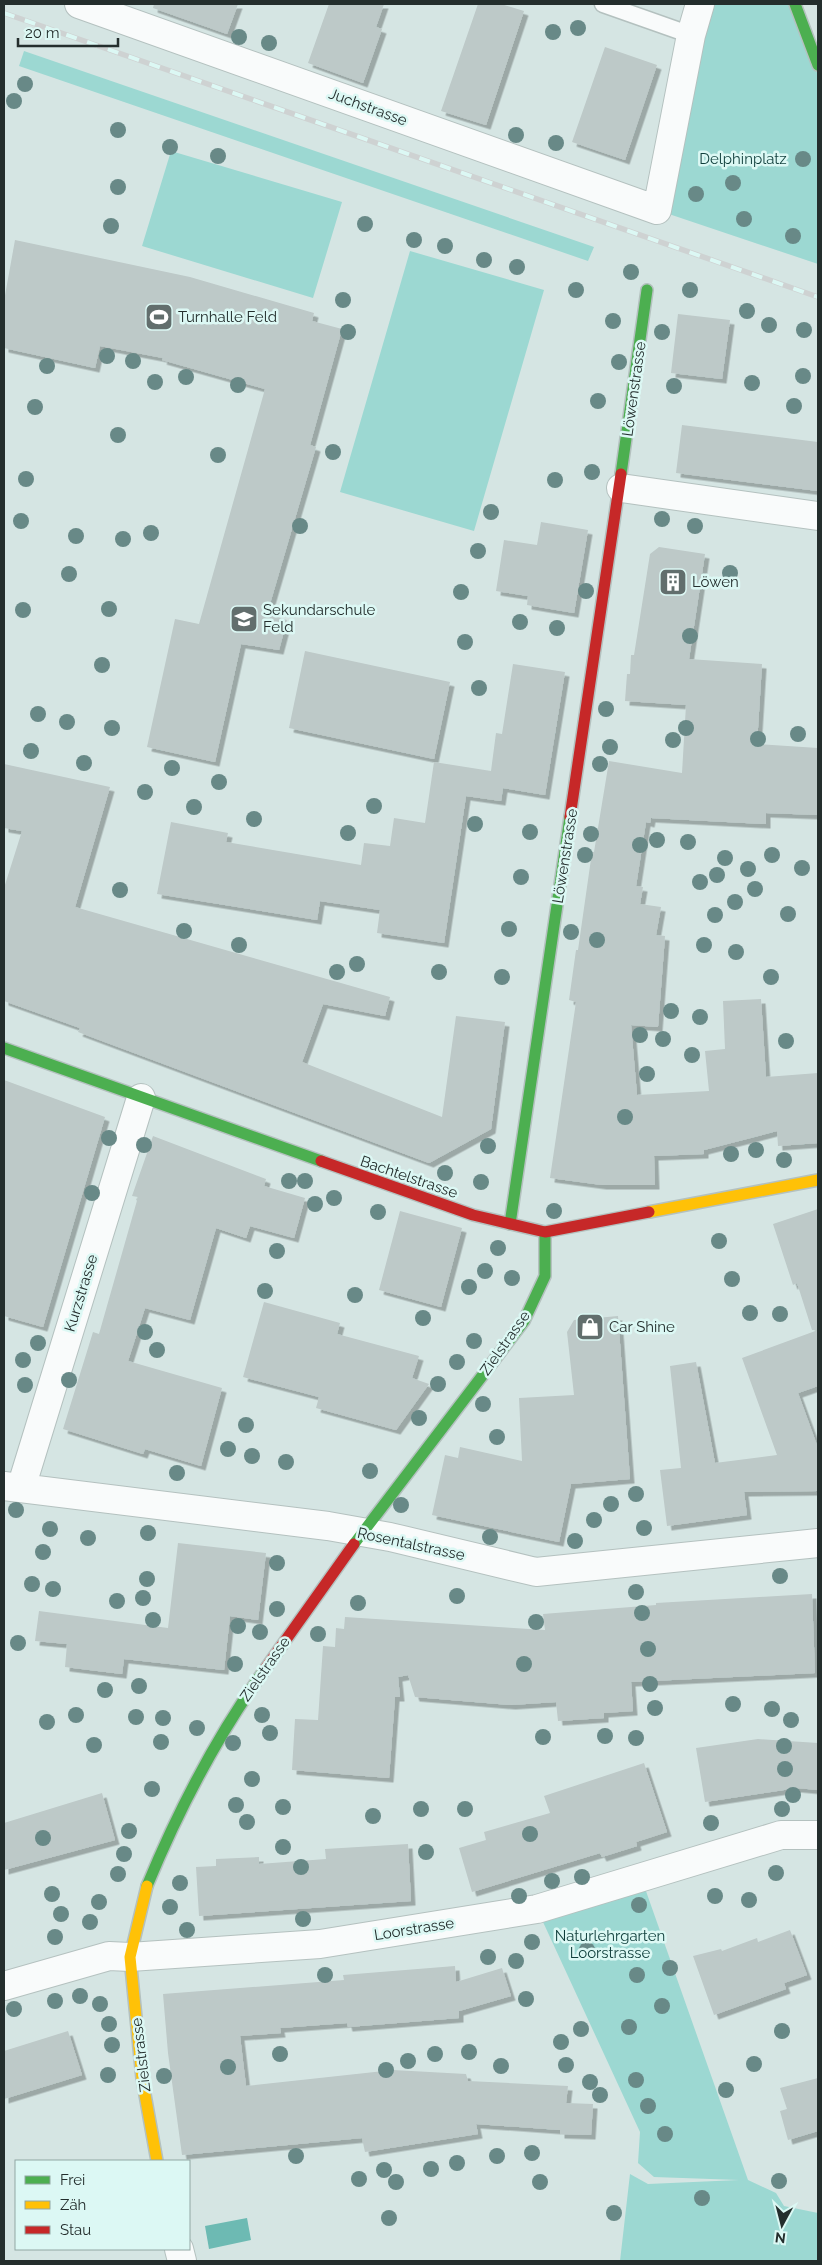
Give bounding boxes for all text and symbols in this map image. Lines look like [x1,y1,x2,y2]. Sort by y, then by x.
scale bar [18,15,118,47]
text: 20 m [25,24,60,42]
street label: Juchstrasse [326,85,410,130]
park label: Delphinplatz [699,150,787,168]
sports icon: Turnhalle Feld [144,302,174,332]
place label: Turnhalle Feld [178,308,277,326]
street label: Löwenstrasse [618,340,650,438]
building icon: Löwen [658,567,688,597]
place label: Löwen [692,573,739,591]
place label: Sekundarschule Feld [263,601,376,636]
school or university icon: Sekundarschule Feld [229,604,259,634]
street label: Löwenstrasse [549,807,581,905]
street label: Bachtelstrasse [358,1152,460,1202]
street label: Kurzstrasse [61,1252,101,1334]
street label: Zielstrasse [476,1307,534,1379]
shop icon: Car Shine [575,1312,605,1342]
place label: Car Shine [609,1318,675,1336]
street label: Rosentalstrasse [356,1524,467,1564]
street label: Zielstrasse [236,1633,294,1705]
street label: Loorstrasse [373,1914,455,1944]
park label: Naturlehrgarten Loorstrasse [555,1927,665,1962]
street label: Zielstrasse [128,2017,154,2093]
legend [15,2160,190,2250]
text: Frei [60,2171,85,2189]
text: Zäh [60,2196,86,2214]
north arrow [757,2200,807,2250]
text: Stau [60,2221,91,2239]
text: N [774,2229,787,2246]

